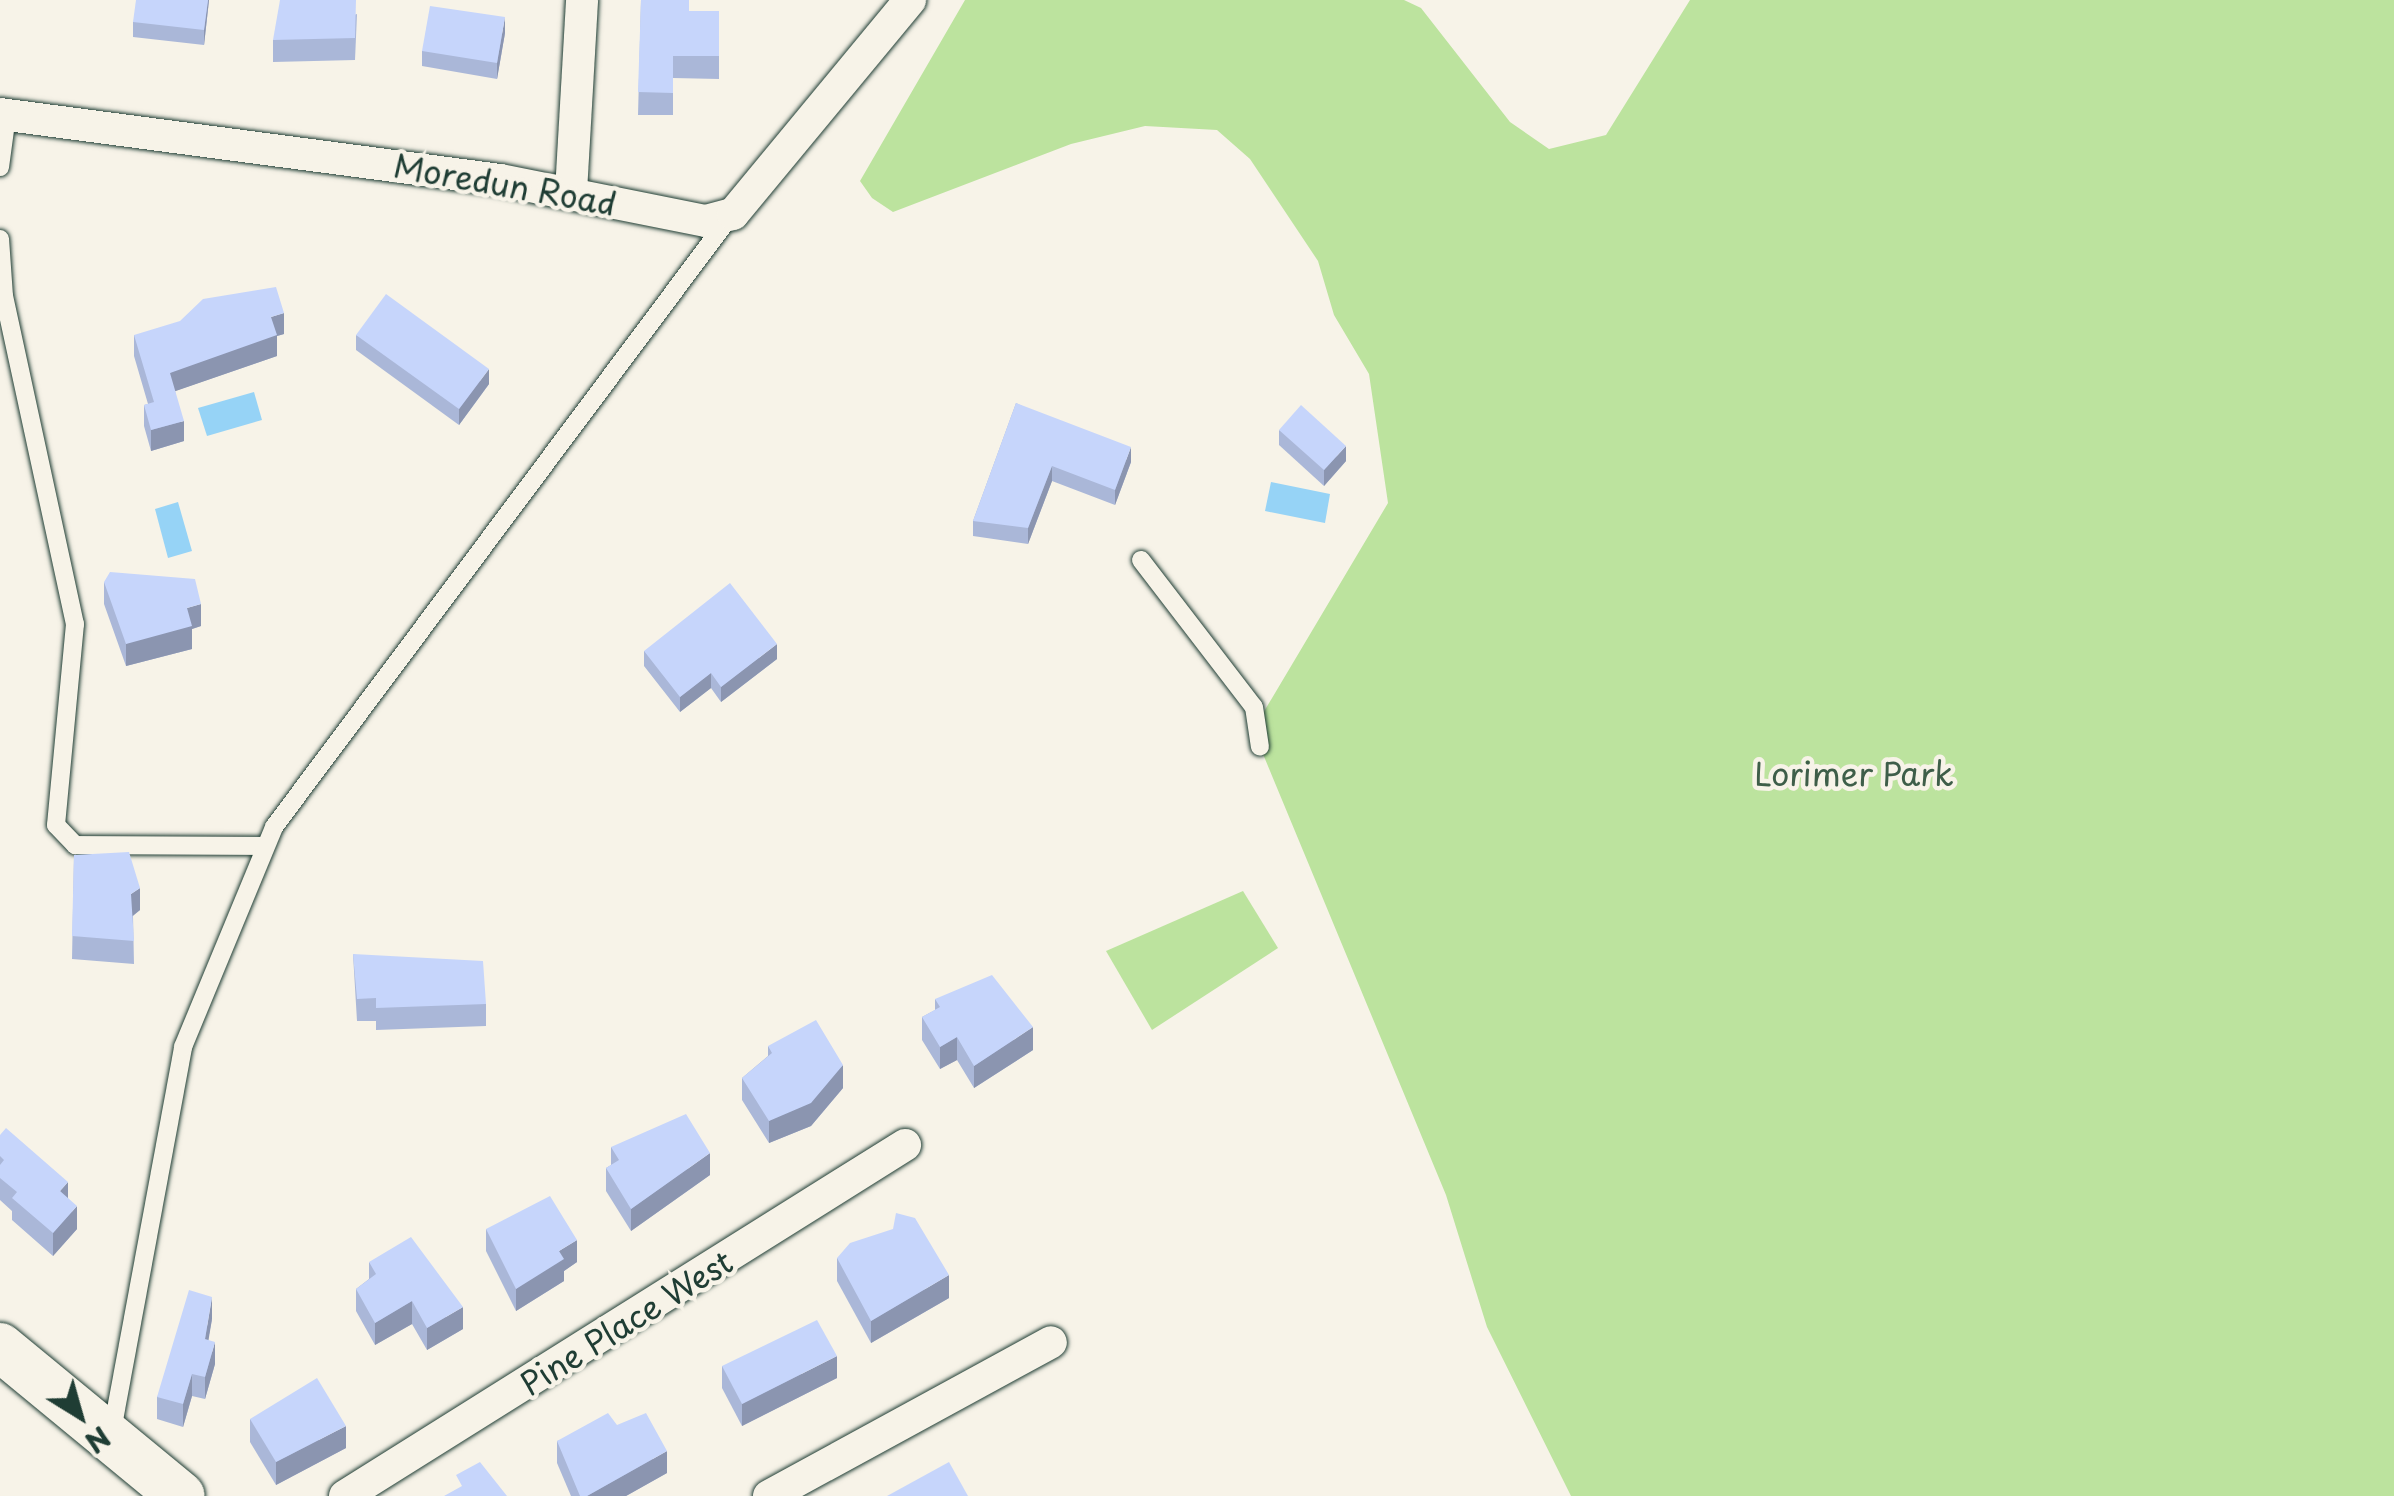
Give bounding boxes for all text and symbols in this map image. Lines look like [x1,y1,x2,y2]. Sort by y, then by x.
street label: Moredun Road [391,146,619,222]
park label: Lorimer Park [1754,754,1954,792]
street label: Pine Place West [513,1241,739,1403]
north arrow [30,1366,130,1466]
text: N [77,1417,120,1464]

